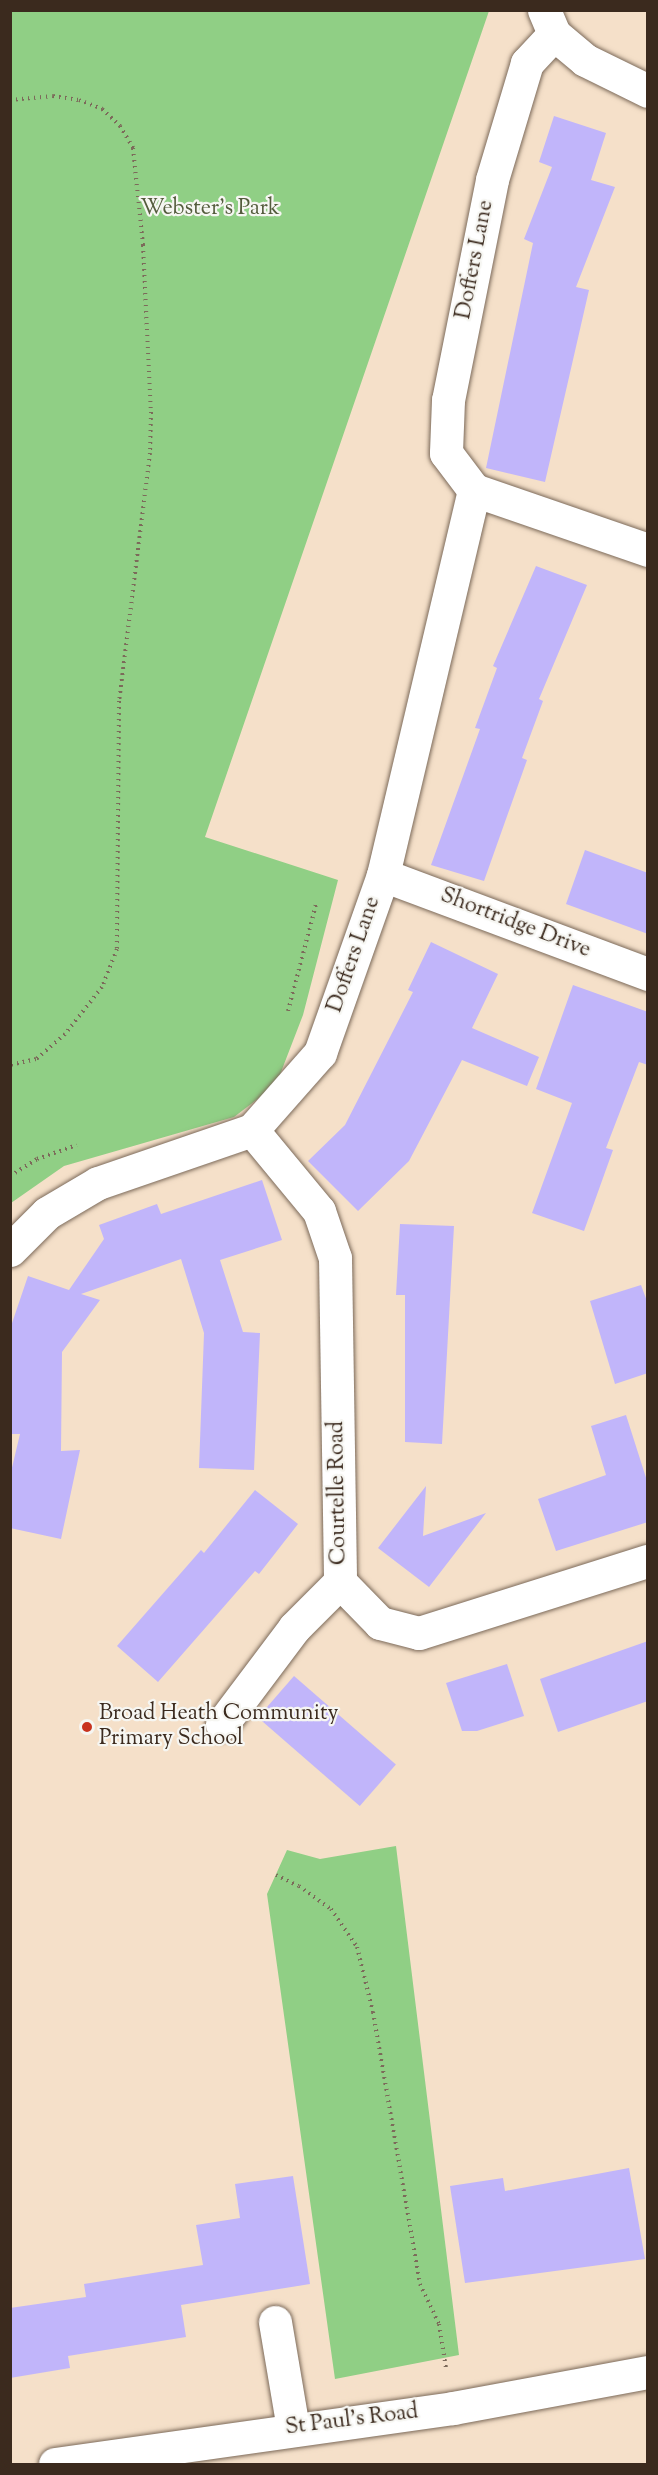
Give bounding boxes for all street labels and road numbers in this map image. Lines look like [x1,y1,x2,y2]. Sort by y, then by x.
street label: Doffers Lane [452,198,500,322]
street label: Shortridge Drive [436,883,594,965]
street label: Doffers Lane [323,894,387,1016]
street label: Courtelle Road [325,1421,353,1565]
street label: St Paul's Road [284,2400,420,2442]

